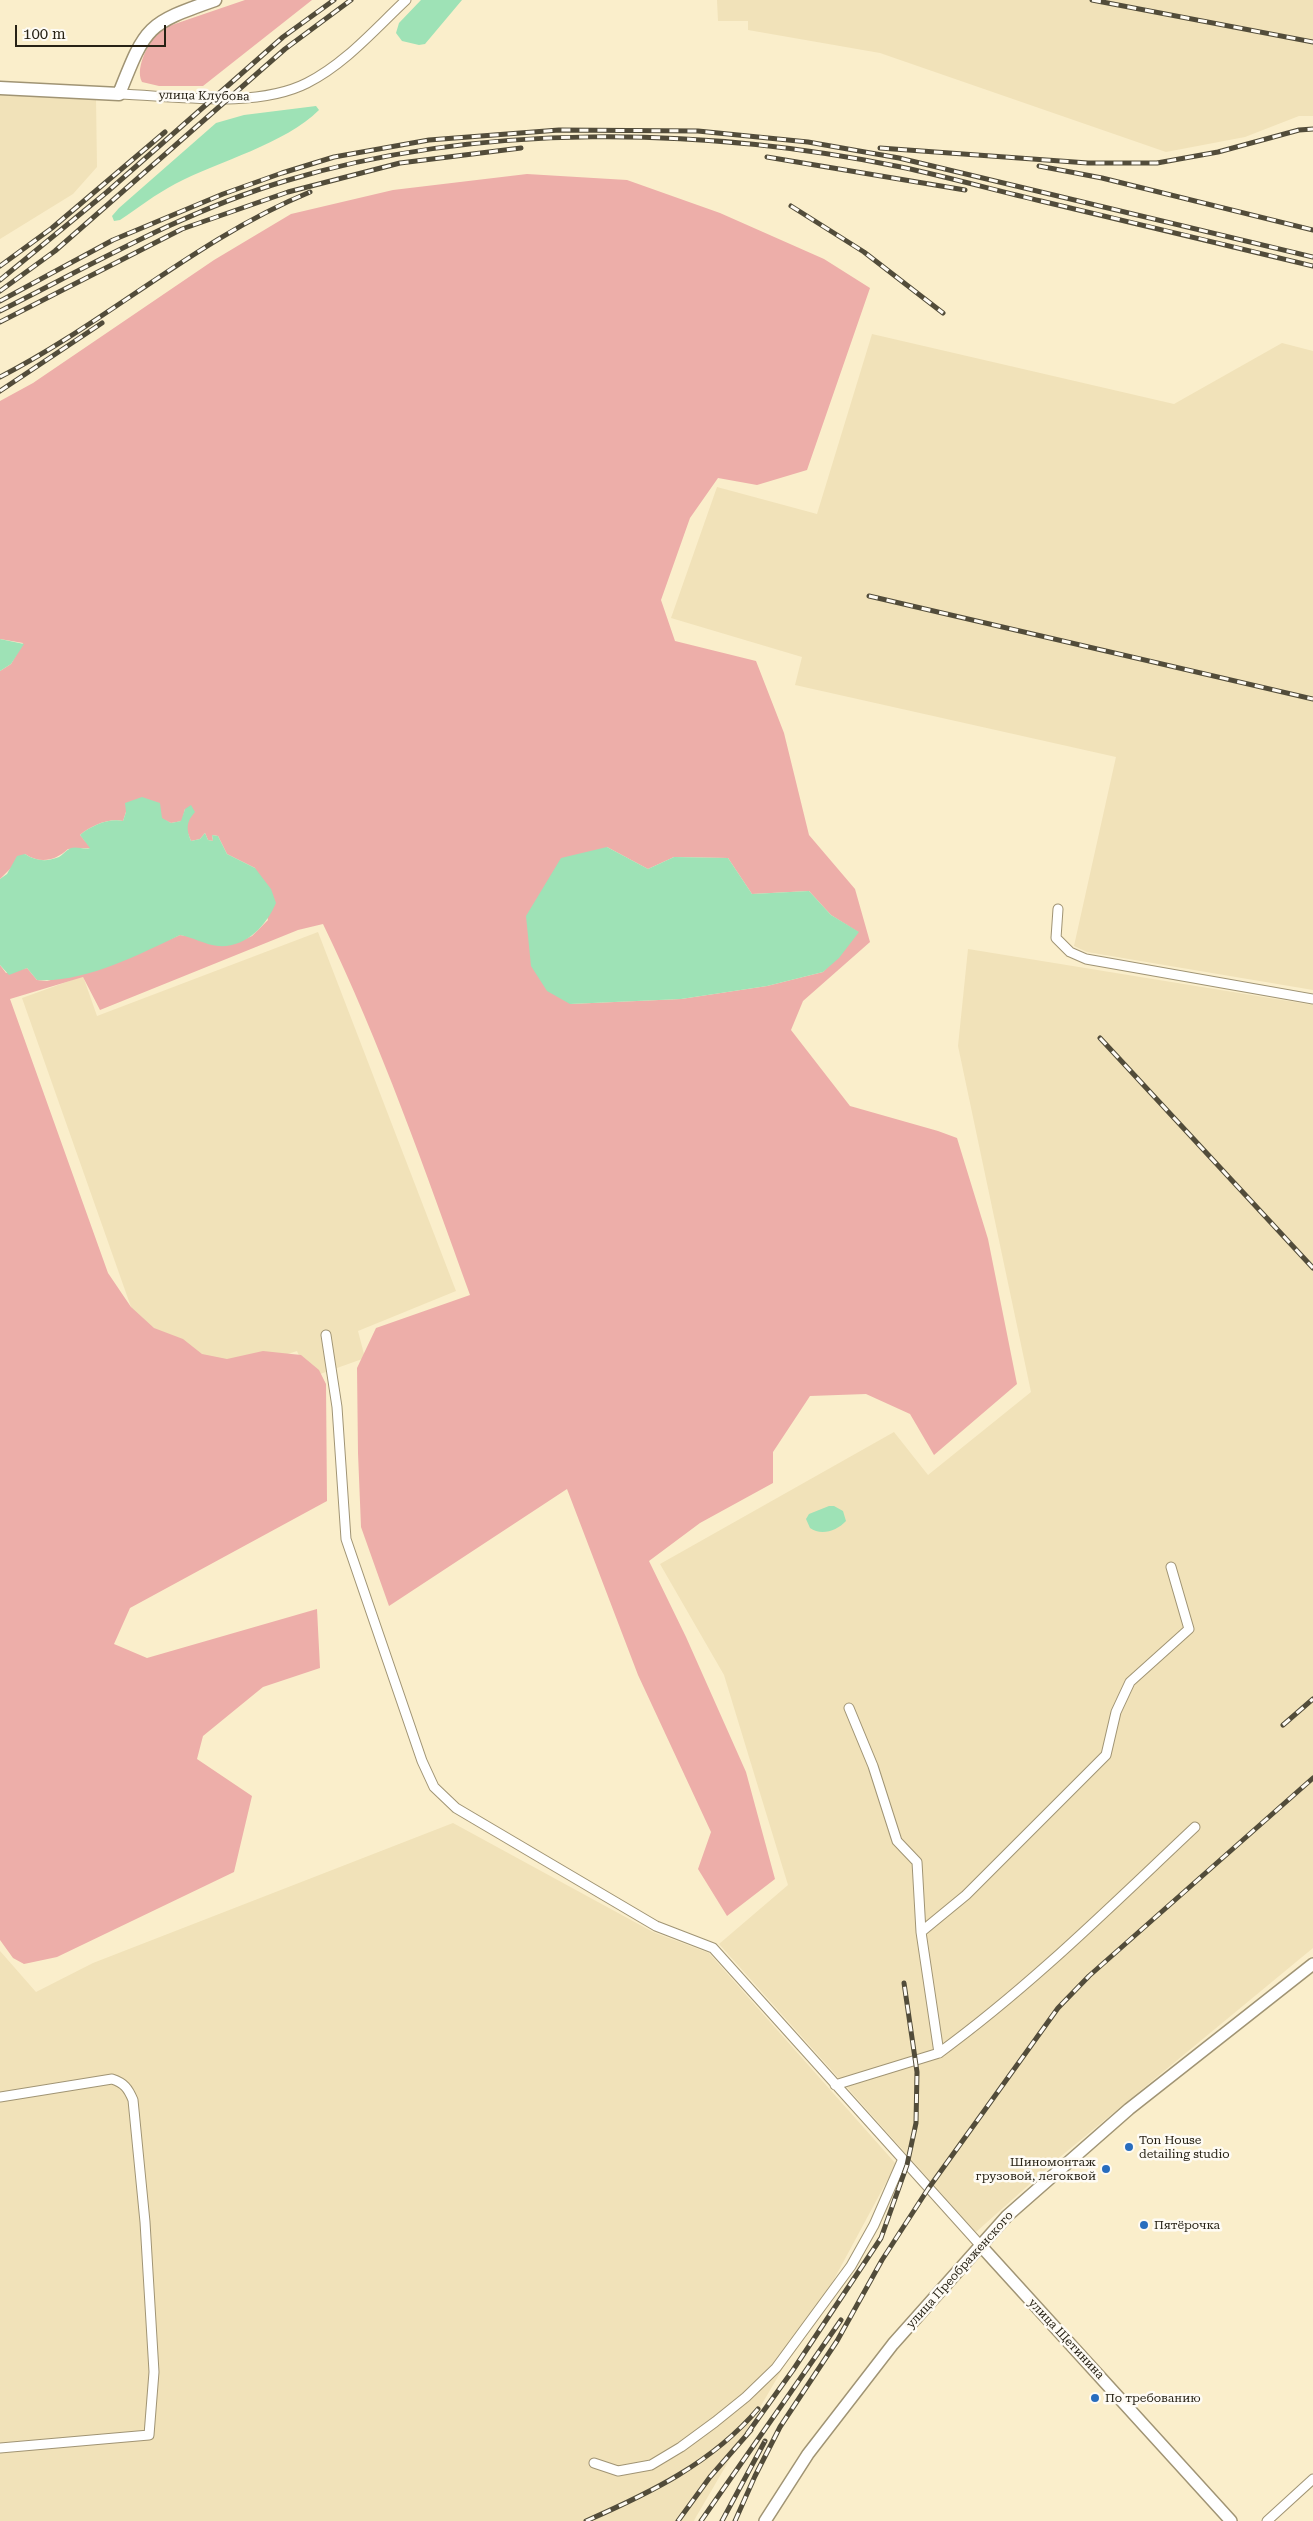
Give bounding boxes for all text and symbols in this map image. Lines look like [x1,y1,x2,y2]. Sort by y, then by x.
scale bar [18,15,169,47]
text: 100 m [23,25,66,43]
street label: улица Клубова [158,88,250,104]
place label: Ton House detailing studio [1139,2133,1230,2161]
marker: Ton House detailing studio [1123,2141,1135,2153]
place label: Шиномонтаж грузовой, легоквой [976,2155,1096,2183]
marker: Шиномонтаж грузовой, легоквой [1100,2163,1112,2175]
street label: улица Преображенского [904,2208,1016,2332]
place label: Пятёрочка [1154,2218,1220,2232]
marker: Пятёрочка [1138,2219,1150,2231]
street label: улица Щетинина [1025,2296,1107,2382]
place label: По требованию [1105,2391,1201,2405]
marker: По требованию [1089,2392,1101,2404]

